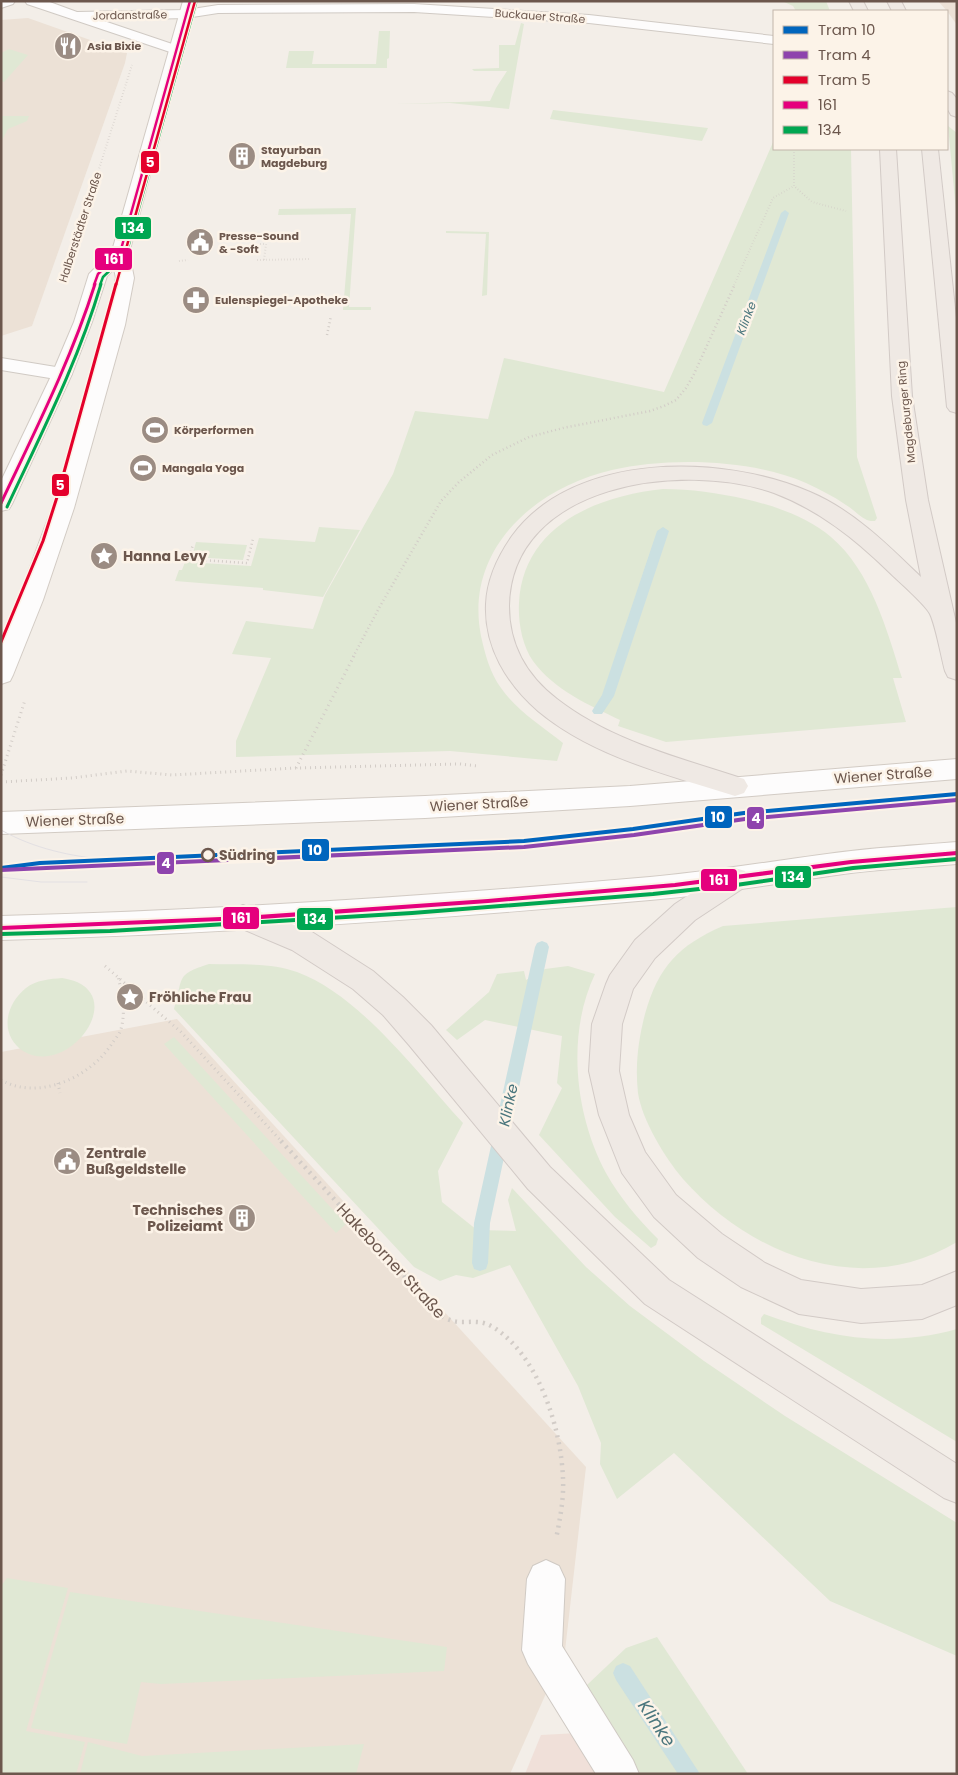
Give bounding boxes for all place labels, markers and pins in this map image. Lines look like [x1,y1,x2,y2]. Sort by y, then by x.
restaurant icon: Asia Bixie [53,31,83,61]
place label: Asia Bixie [87,38,141,54]
building icon: Stayurban Magdeburg [227,141,257,171]
place label: Stayurban Magdeburg [261,142,327,171]
public building icon: Presse-Sound & -Soft [185,227,215,257]
place label: Presse-Sound & -Soft [219,228,299,257]
pharmacy icon: Eulenspiegel-Apotheke [181,285,211,315]
place label: Eulenspiegel-Apotheke [215,292,348,308]
sports icon: Körperformen [140,415,170,445]
place label: Körperformen [174,422,254,438]
sports icon: Mangala Yoga [128,453,158,483]
place label: Mangala Yoga [162,460,244,476]
place icon: Hanna Levy [89,541,119,571]
place label: Hanna Levy [123,546,207,566]
place label: Südring [219,845,276,865]
marker: Südring [201,848,215,862]
place icon: Fröhliche Frau [115,982,145,1012]
place label: Fröhliche Frau [149,987,251,1007]
place label: Zentrale Bußgeldstelle [86,1143,186,1179]
public building icon: Zentrale Bußgeldstelle [52,1146,82,1176]
place label: Technisches Polizeiamt [132,1200,223,1236]
building icon: Technisches Polizeiamt [227,1203,257,1233]

